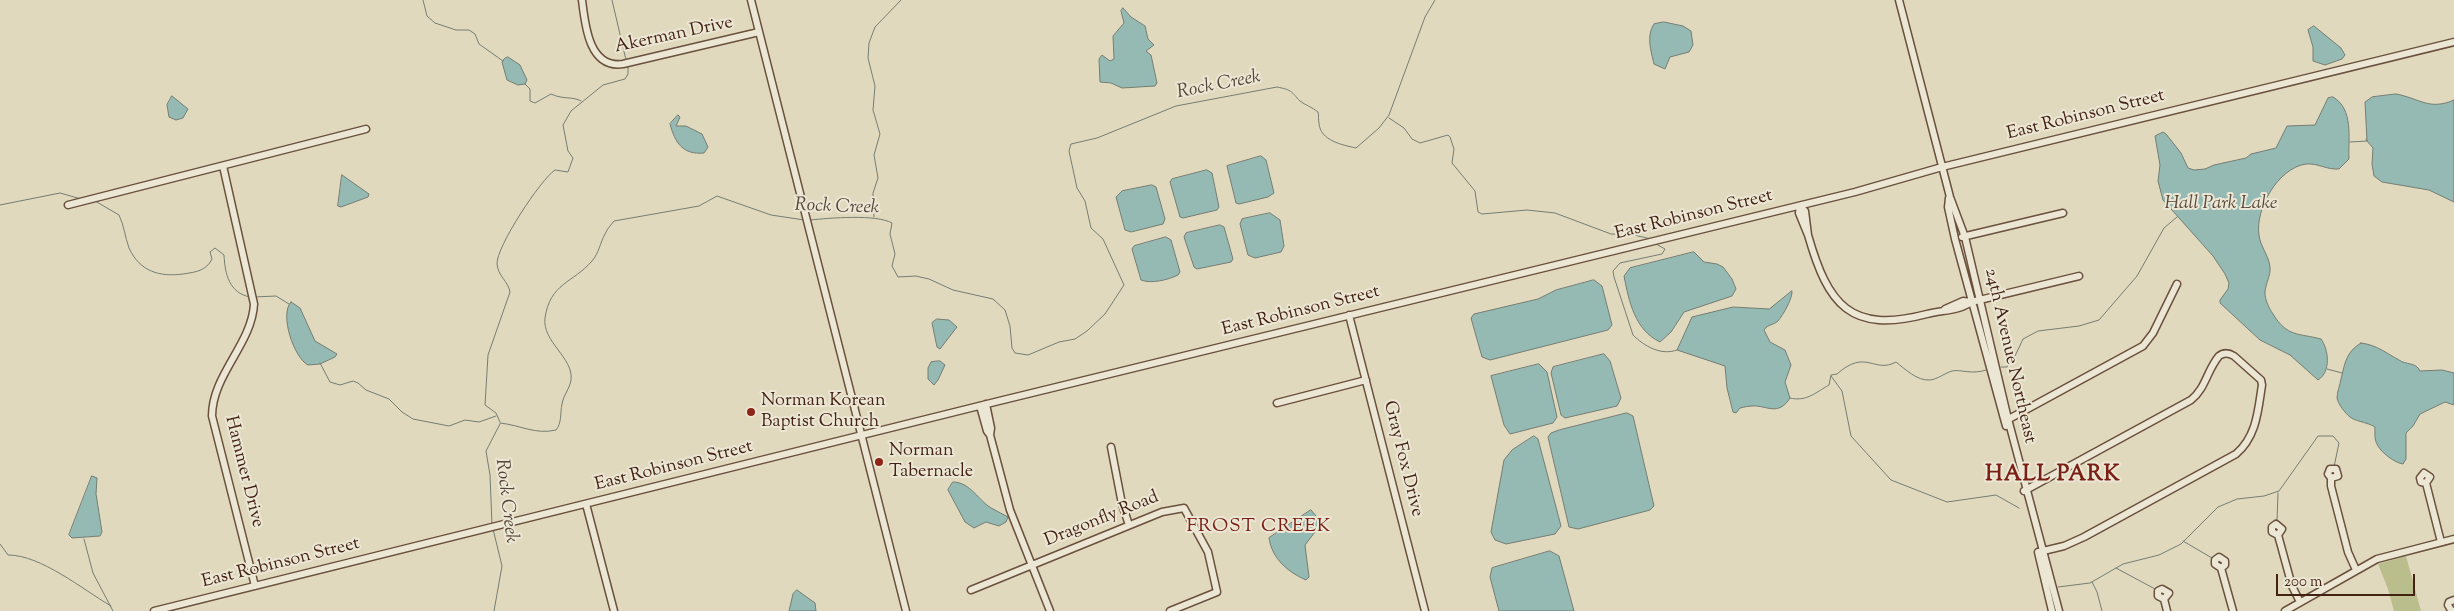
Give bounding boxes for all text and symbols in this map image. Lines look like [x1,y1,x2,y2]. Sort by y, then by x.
street label: Akerman Drive [613,13,735,59]
water label: Rock Creek [1175,67,1263,105]
street label: East Robinson Street [2005,86,2167,146]
street label: East Robinson Street [1613,186,1775,246]
water label: Hall Park Lake [2165,194,2277,216]
water label: Rock Creek [794,195,880,221]
street label: 24th Avenue Northeast [1978,266,2040,446]
street label: East Robinson Street [1220,282,1382,342]
place label: Norman Korean Baptist Church [761,391,886,434]
street label: Gray Fox Drive [1377,399,1427,519]
marker: Norman Korean Baptist Church [745,406,757,418]
street label: Hammer Drive [219,414,267,530]
street label: East Robinson Street [593,437,755,497]
place label: Norman Tabernacle [889,441,973,484]
marker: Norman Tabernacle [873,456,885,468]
water label: Rock Creek [489,458,521,544]
district label: HALL PARK [1984,463,2122,489]
street label: Dragonfly Road [1042,487,1162,553]
district label: FROST CREEK [1185,517,1333,539]
street label: East Robinson Street [200,534,362,594]
scale bar [2279,564,2418,596]
text: 200 m [2284,572,2323,593]

